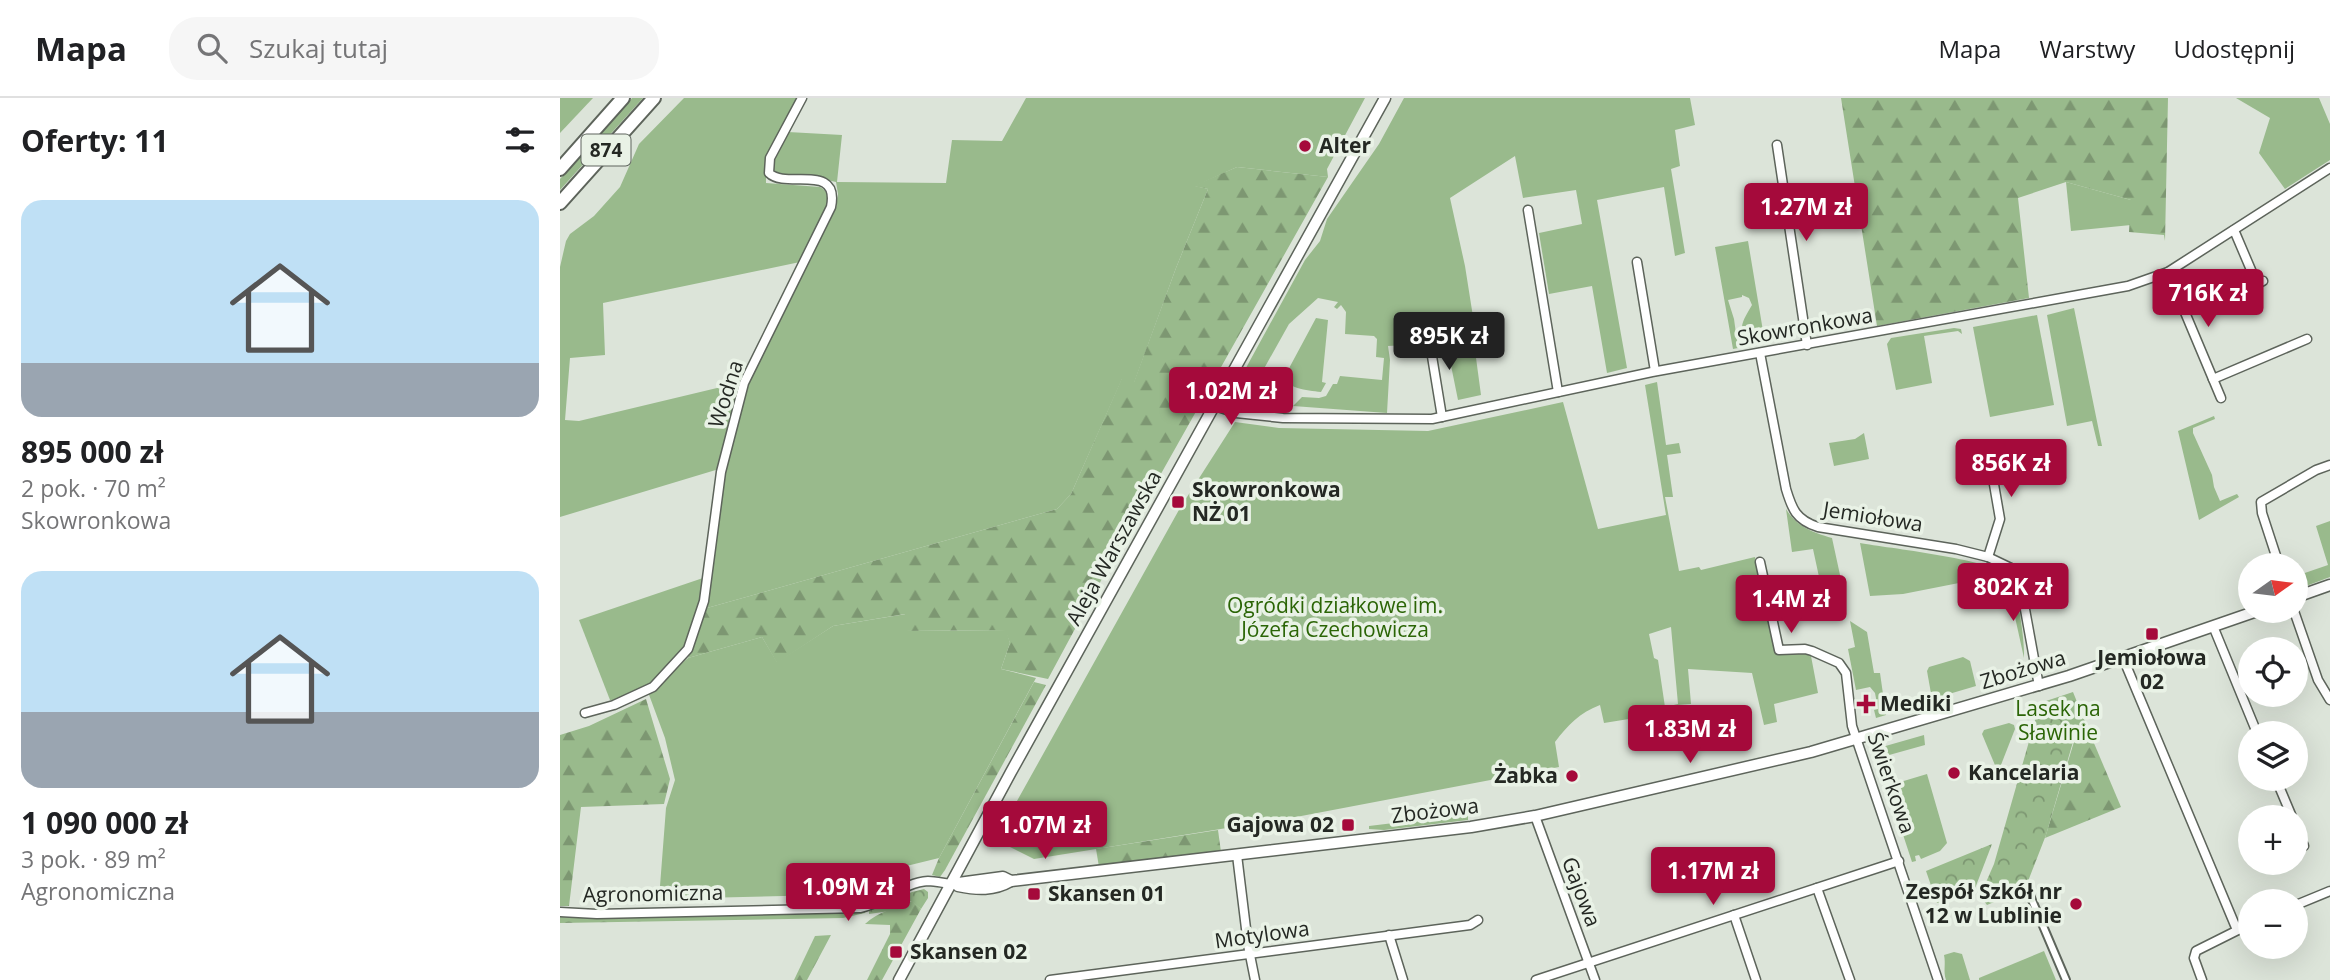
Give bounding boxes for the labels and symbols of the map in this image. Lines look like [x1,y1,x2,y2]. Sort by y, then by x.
place label: Alter [1319,131,1371,159]
road number: 874 [582,134,630,166]
marker: Alter [1297,138,1313,154]
pin: 1.27M zł [1734,184,1878,243]
pin: 716K zł [2143,270,2273,329]
street label: Skowronkowa [1735,300,1875,352]
pin: 895K zł [1384,313,1514,372]
street label: Wodna [701,356,749,431]
pin: 1.02M zł [1159,368,1303,427]
pin: 856K zł [1946,440,2076,499]
street label: Aleja Warszawska [1059,465,1167,630]
place label: Skowronkowa NŻ 01 [1192,475,1341,527]
marker: Skowronkowa NŻ 01 [1170,494,1186,510]
street label: Jemiołowa [1819,494,1925,538]
north arrow [2238,553,2308,623]
pin: 802K zł [1948,564,2078,623]
pin: 1.4M zł [1726,575,1856,635]
park label: Ogródki działkowe im. Józefa Czechowicza [1227,591,1443,643]
marker: Jemiołowa 02 [2144,626,2160,642]
street label: Zbożowa [1977,643,2069,695]
place label: Jemiołowa 02 [2095,643,2207,695]
place label: Mediki [1880,689,1951,717]
park label: Lasek na Sławinie [2015,694,2101,746]
marker: Mediki [1858,696,1874,712]
pin: 1.83M zł [1618,706,1762,765]
street label: Świerkowa [1862,728,1922,837]
place label: Kancelaria [1968,758,2079,786]
place label: Żabka [1494,761,1558,789]
marker: Kancelaria [1946,765,1962,781]
marker: Żabka [1564,768,1580,784]
street label: Zbożowa [1390,791,1480,829]
pin: 1.07M zł [973,802,1117,861]
place label: Gajowa 02 [1227,810,1334,838]
marker: Gajowa 02 [1340,817,1356,833]
pin: 1.17M zł [1641,848,1785,907]
street label: Gajowa [1556,853,1608,931]
pin: 1.09M zł [776,864,920,923]
place label: Zespół Szkół nr 12 w Lublinie [1906,877,2062,929]
street label: Agronomiczna [582,878,724,908]
place label: Skansen 01 [1048,879,1165,907]
marker: Skansen 01 [1026,886,1042,902]
marker: Zespół Szkół nr 12 w Lublinie [2068,896,2084,912]
street label: Motylowa [1213,914,1311,955]
place label: Skansen 02 [910,937,1027,965]
marker: Skansen 02 [888,944,904,960]

